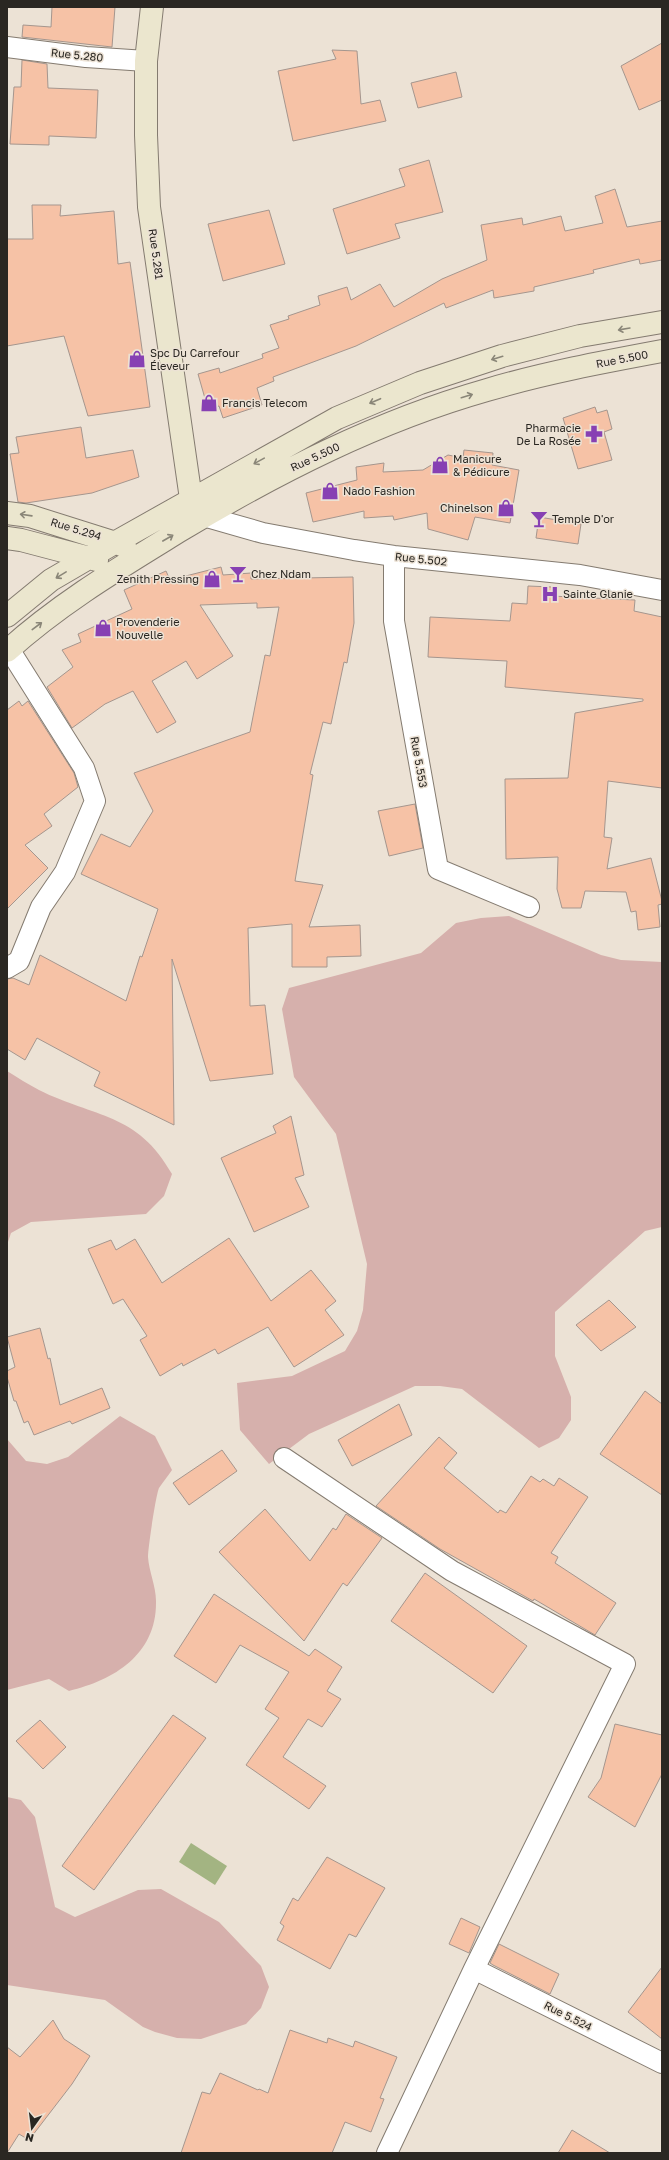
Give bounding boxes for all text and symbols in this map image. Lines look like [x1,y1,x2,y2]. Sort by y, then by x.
street label: Rue 5.280 [50,45,104,64]
street label: Rue 5.281 [146,228,166,280]
one-way arrow [617,325,630,333]
place label: Spc Du Carrefour Éleveur [150,346,240,372]
street label: Rue 5.500 [595,347,649,370]
shop icon: Spc Du Carrefour Éleveur [127,349,147,369]
one-way arrow [491,355,504,362]
one-way arrow [461,392,474,399]
shop icon: Francis Telecom [199,393,219,413]
place label: Francis Telecom [222,396,308,409]
one-way arrow [369,398,381,406]
place label: Pharmacie De La Rosée [516,421,581,447]
pharmacy icon: Pharmacie De La Rosée [584,424,604,444]
street label: Rue 5.500 [288,439,342,474]
place label: Manicure & Pédicure [453,452,510,478]
shop icon: Manicure & Pédicure [430,455,450,475]
one-way arrow [253,457,265,465]
shop icon: Nado Fashion [320,481,340,501]
place label: Nado Fashion [343,484,415,497]
shop icon: Chinelson [496,498,516,518]
place label: Chinelson [440,501,493,514]
bar icon: Temple D'or [529,509,549,529]
one-way arrow [20,511,33,519]
place label: Temple D'or [552,512,615,525]
street label: Rue 5.294 [49,515,103,542]
one-way arrow [162,533,174,541]
street label: Rue 5.502 [394,549,448,568]
bar icon: Chez Ndam [228,564,248,584]
place label: Chez Ndam [251,567,311,580]
shop icon: Zenith Pressing [202,569,222,589]
one-way arrow [55,571,67,579]
place label: Zenith Pressing [117,572,199,585]
hospital icon: Sainte Glanie [540,584,560,604]
place label: Sainte Glanie [563,587,633,600]
place label: Provenderie Nouvelle [116,615,180,641]
shop icon: Provenderie Nouvelle [93,618,113,638]
one-way arrow [31,621,42,630]
street label: Rue 5.553 [409,735,430,789]
street label: Rue 5.524 [542,1998,595,2033]
north arrow [12,2108,52,2148]
text: N [24,2131,35,2146]

